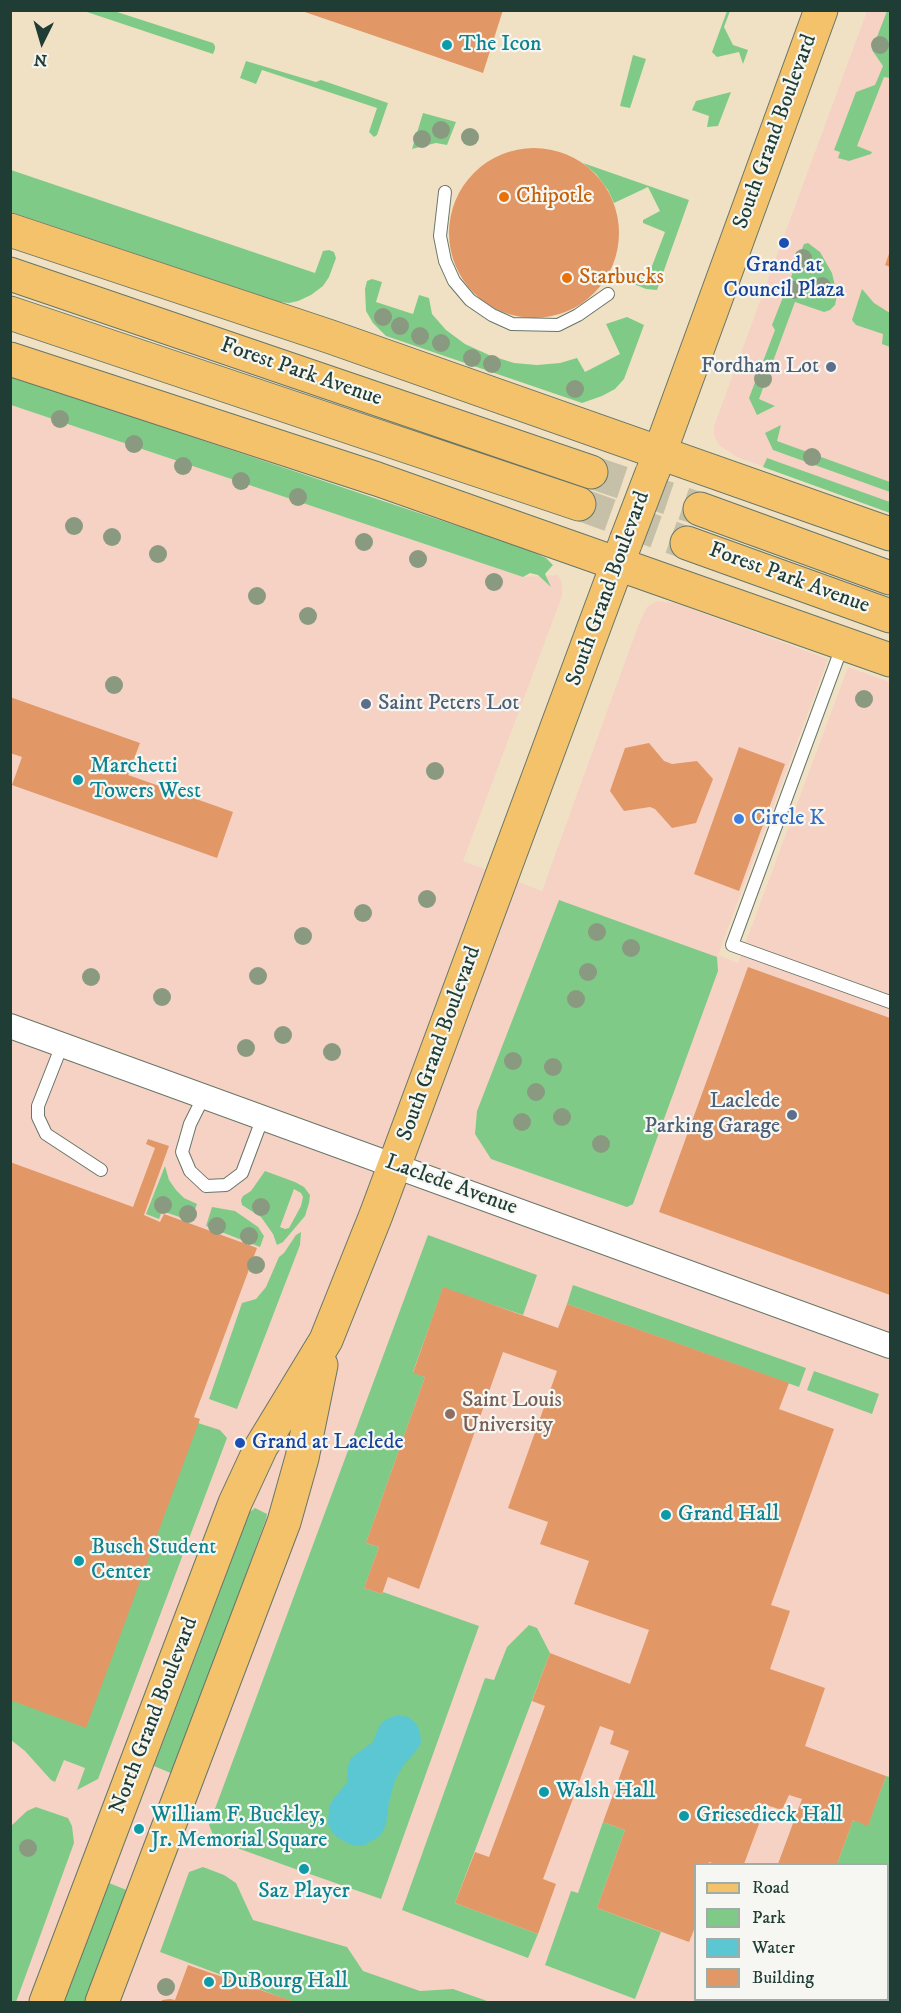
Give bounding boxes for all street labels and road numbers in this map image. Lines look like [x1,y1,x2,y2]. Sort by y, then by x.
street label: South Grand Boulevard [729,31,823,233]
street label: Forest Park Avenue [217,333,385,413]
street label: South Grand Boulevard [562,488,656,690]
street label: Forest Park Avenue [705,538,873,620]
street label: South Grand Boulevard [393,943,487,1145]
street label: Laclede Avenue [381,1150,521,1222]
street label: North Grand Boulevard [105,1614,205,1818]

